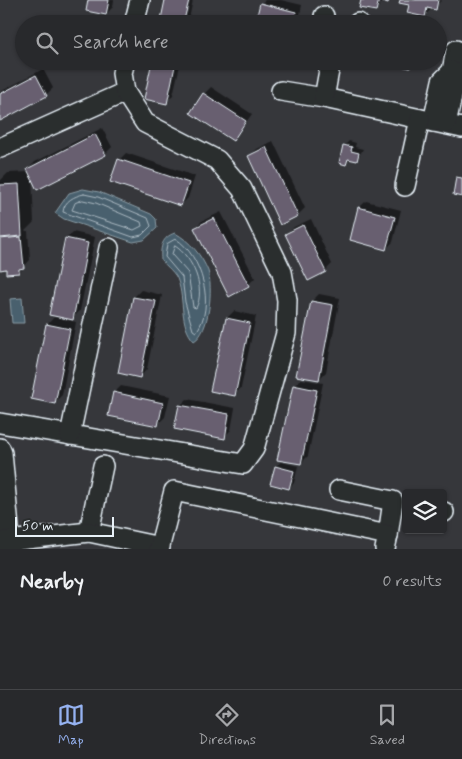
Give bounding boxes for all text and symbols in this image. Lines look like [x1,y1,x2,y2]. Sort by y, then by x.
search box [15,15,447,70]
icon: search [33,29,61,57]
text: Search here [73,30,169,55]
map controls [402,489,447,534]
button: layers [402,489,447,534]
scale bar [15,514,114,537]
text: 50 m [22,517,53,535]
text: Nearby [20,568,84,596]
text: 0 results [382,571,442,592]
tab: Map [57,701,85,749]
tab: Directions [199,701,256,749]
tab: Saved [370,701,405,749]

